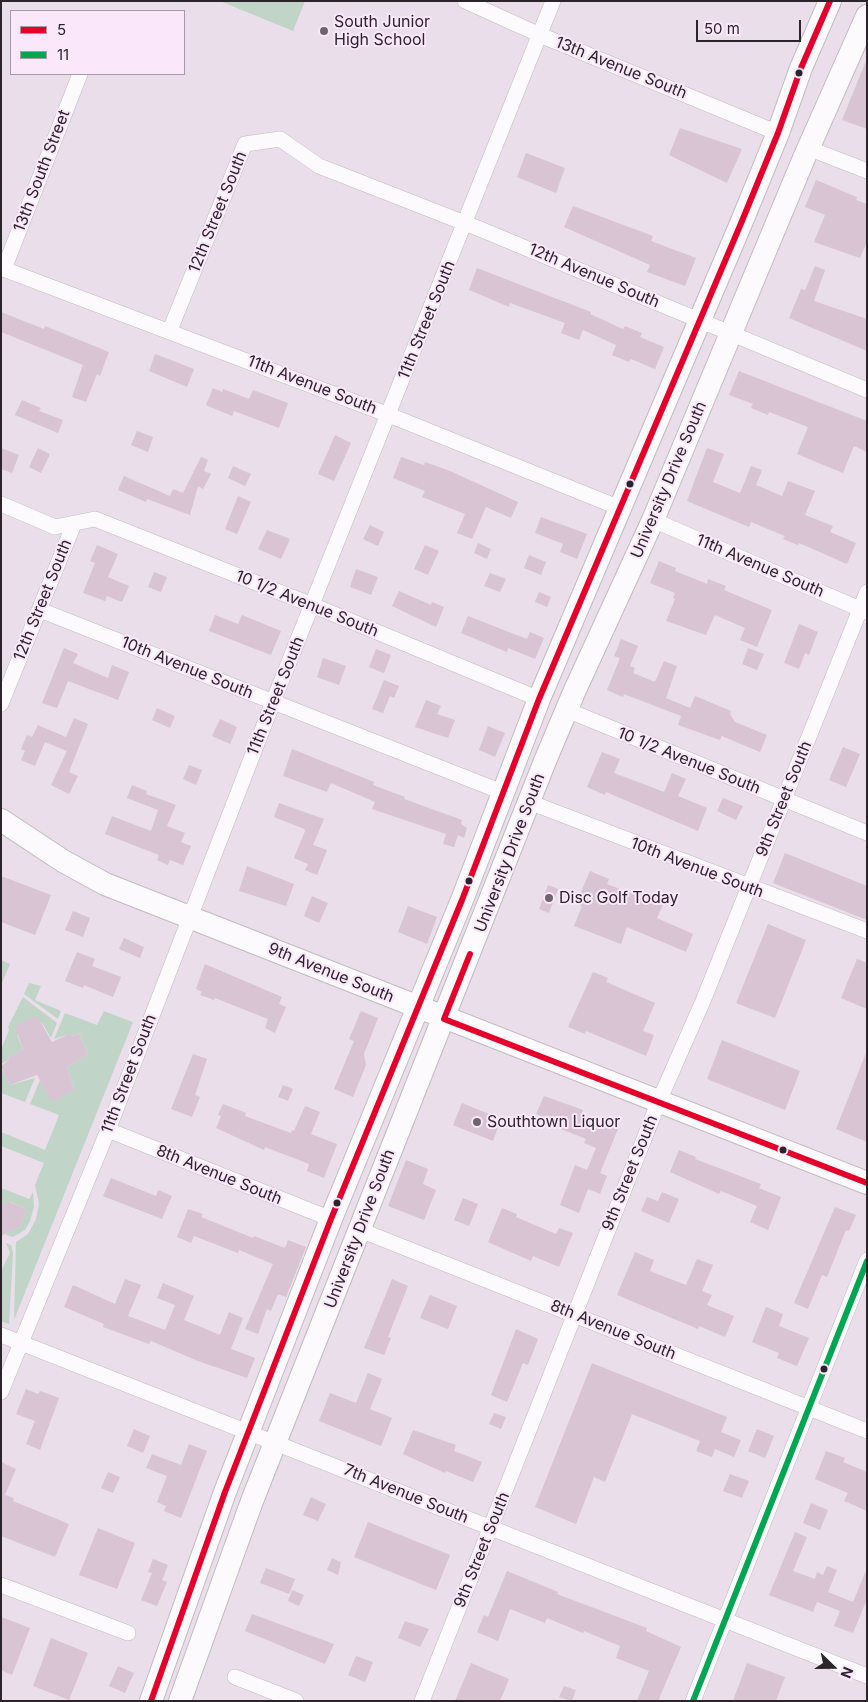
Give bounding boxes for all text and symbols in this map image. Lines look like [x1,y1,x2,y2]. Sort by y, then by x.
legend [10,10,185,75]
scale bar [698,10,803,42]
place label: South Junior High School [334,12,430,50]
text: 50 m [704,19,740,38]
text: 5 [57,20,66,39]
marker: South Junior High School [318,25,330,37]
street label: 13th Avenue South [552,33,690,103]
text: 11 [57,45,69,64]
unlabelled marker [794,68,804,78]
street label: 13th South Street [10,107,74,235]
street label: 12th Street South [185,149,251,275]
street label: 12th Avenue South [526,240,662,312]
street label: 11th Street South [394,258,460,382]
street label: 11th Avenue South [245,351,379,419]
street label: University Drive South [627,399,711,561]
unlabelled marker [625,479,635,489]
street label: 11th Avenue South [693,530,827,602]
street label: 12th Street South [10,537,76,663]
street label: 10 1/2 Avenue South [233,567,381,641]
street label: 10th Avenue South [118,633,256,703]
street label: 11th Street South [243,634,309,758]
street label: 10 1/2 Avenue South [615,724,763,798]
street label: 9th Street South [752,738,816,860]
street label: University Drive South [471,771,549,935]
street label: 10th Avenue South [628,834,766,902]
unlabelled marker [464,876,474,886]
place label: Disc Golf Today [559,888,679,908]
marker: Disc Golf Today [543,892,555,904]
street label: 9th Avenue South [265,939,397,1007]
street label: 11th Street South [97,1012,161,1136]
place label: Southtown Liquor [487,1112,620,1132]
street label: 9th Street South [598,1112,662,1234]
marker: Southtown Liquor [471,1116,483,1128]
street label: 8th Avenue South [153,1141,285,1209]
unlabelled marker [778,1145,788,1155]
street label: University Drive South [321,1147,399,1311]
unlabelled marker [332,1198,342,1208]
street label: 8th Avenue South [547,1296,679,1364]
unlabelled marker [819,1364,829,1374]
street label: 7th Avenue South [341,1460,471,1528]
street label: 9th Street South [450,1489,514,1611]
north arrow [808,1642,858,1692]
text: N [837,1665,857,1681]

